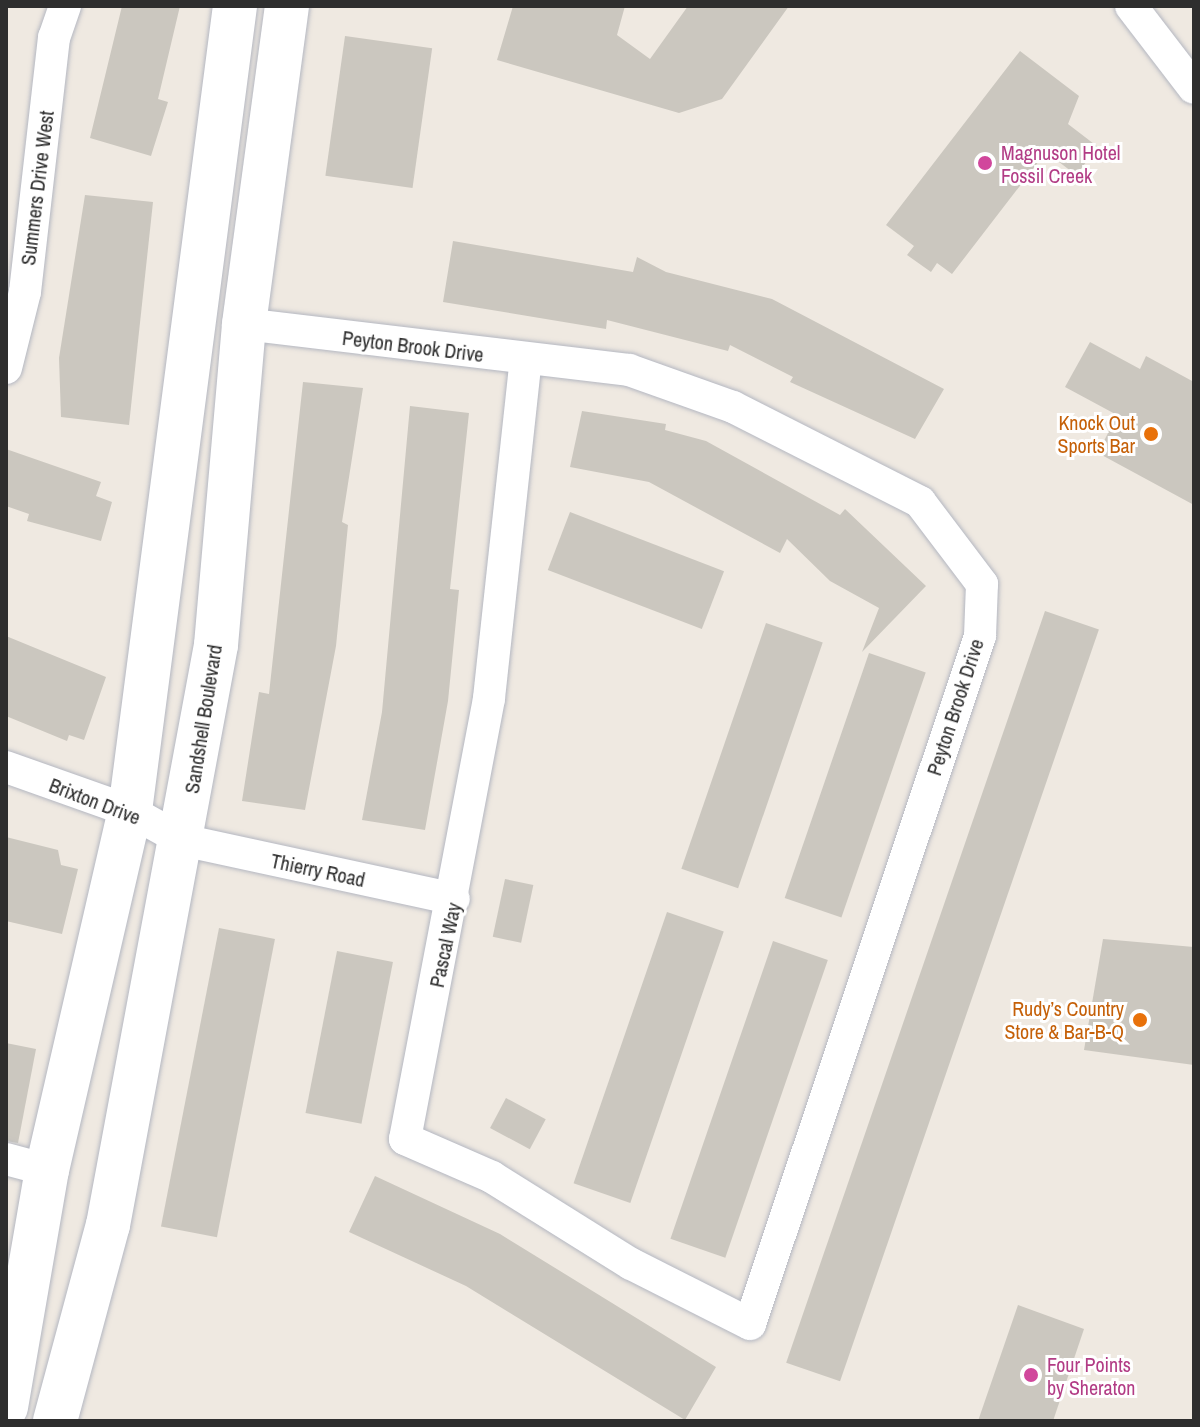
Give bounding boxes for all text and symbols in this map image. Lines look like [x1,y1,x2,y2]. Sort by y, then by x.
street label: Summers Drive West [16,109,58,267]
place label: Magnuson Hotel Fossil Creek [1001,140,1120,187]
marker: Magnuson Hotel Fossil Creek [976,154,994,172]
street label: Peyton Brook Drive [341,325,485,367]
place label: Knock Out Sports Bar [1058,410,1135,457]
marker: Knock Out Sports Bar [1142,425,1160,443]
street label: Peyton Brook Drive [922,636,988,778]
street label: Sandshell Boulevard [179,643,227,795]
street label: Brixton Drive [46,773,144,829]
street label: Thierry Road [269,848,367,892]
street label: Pascal Way [424,900,466,990]
place label: Rudy’s Country Store & Bar-B-Q [1005,996,1124,1043]
marker: Rudy’s Country Store & Bar-B-Q [1131,1011,1149,1029]
place label: Four Points by Sheraton [1047,1352,1135,1399]
marker: Four Points by Sheraton [1022,1366,1040,1384]

